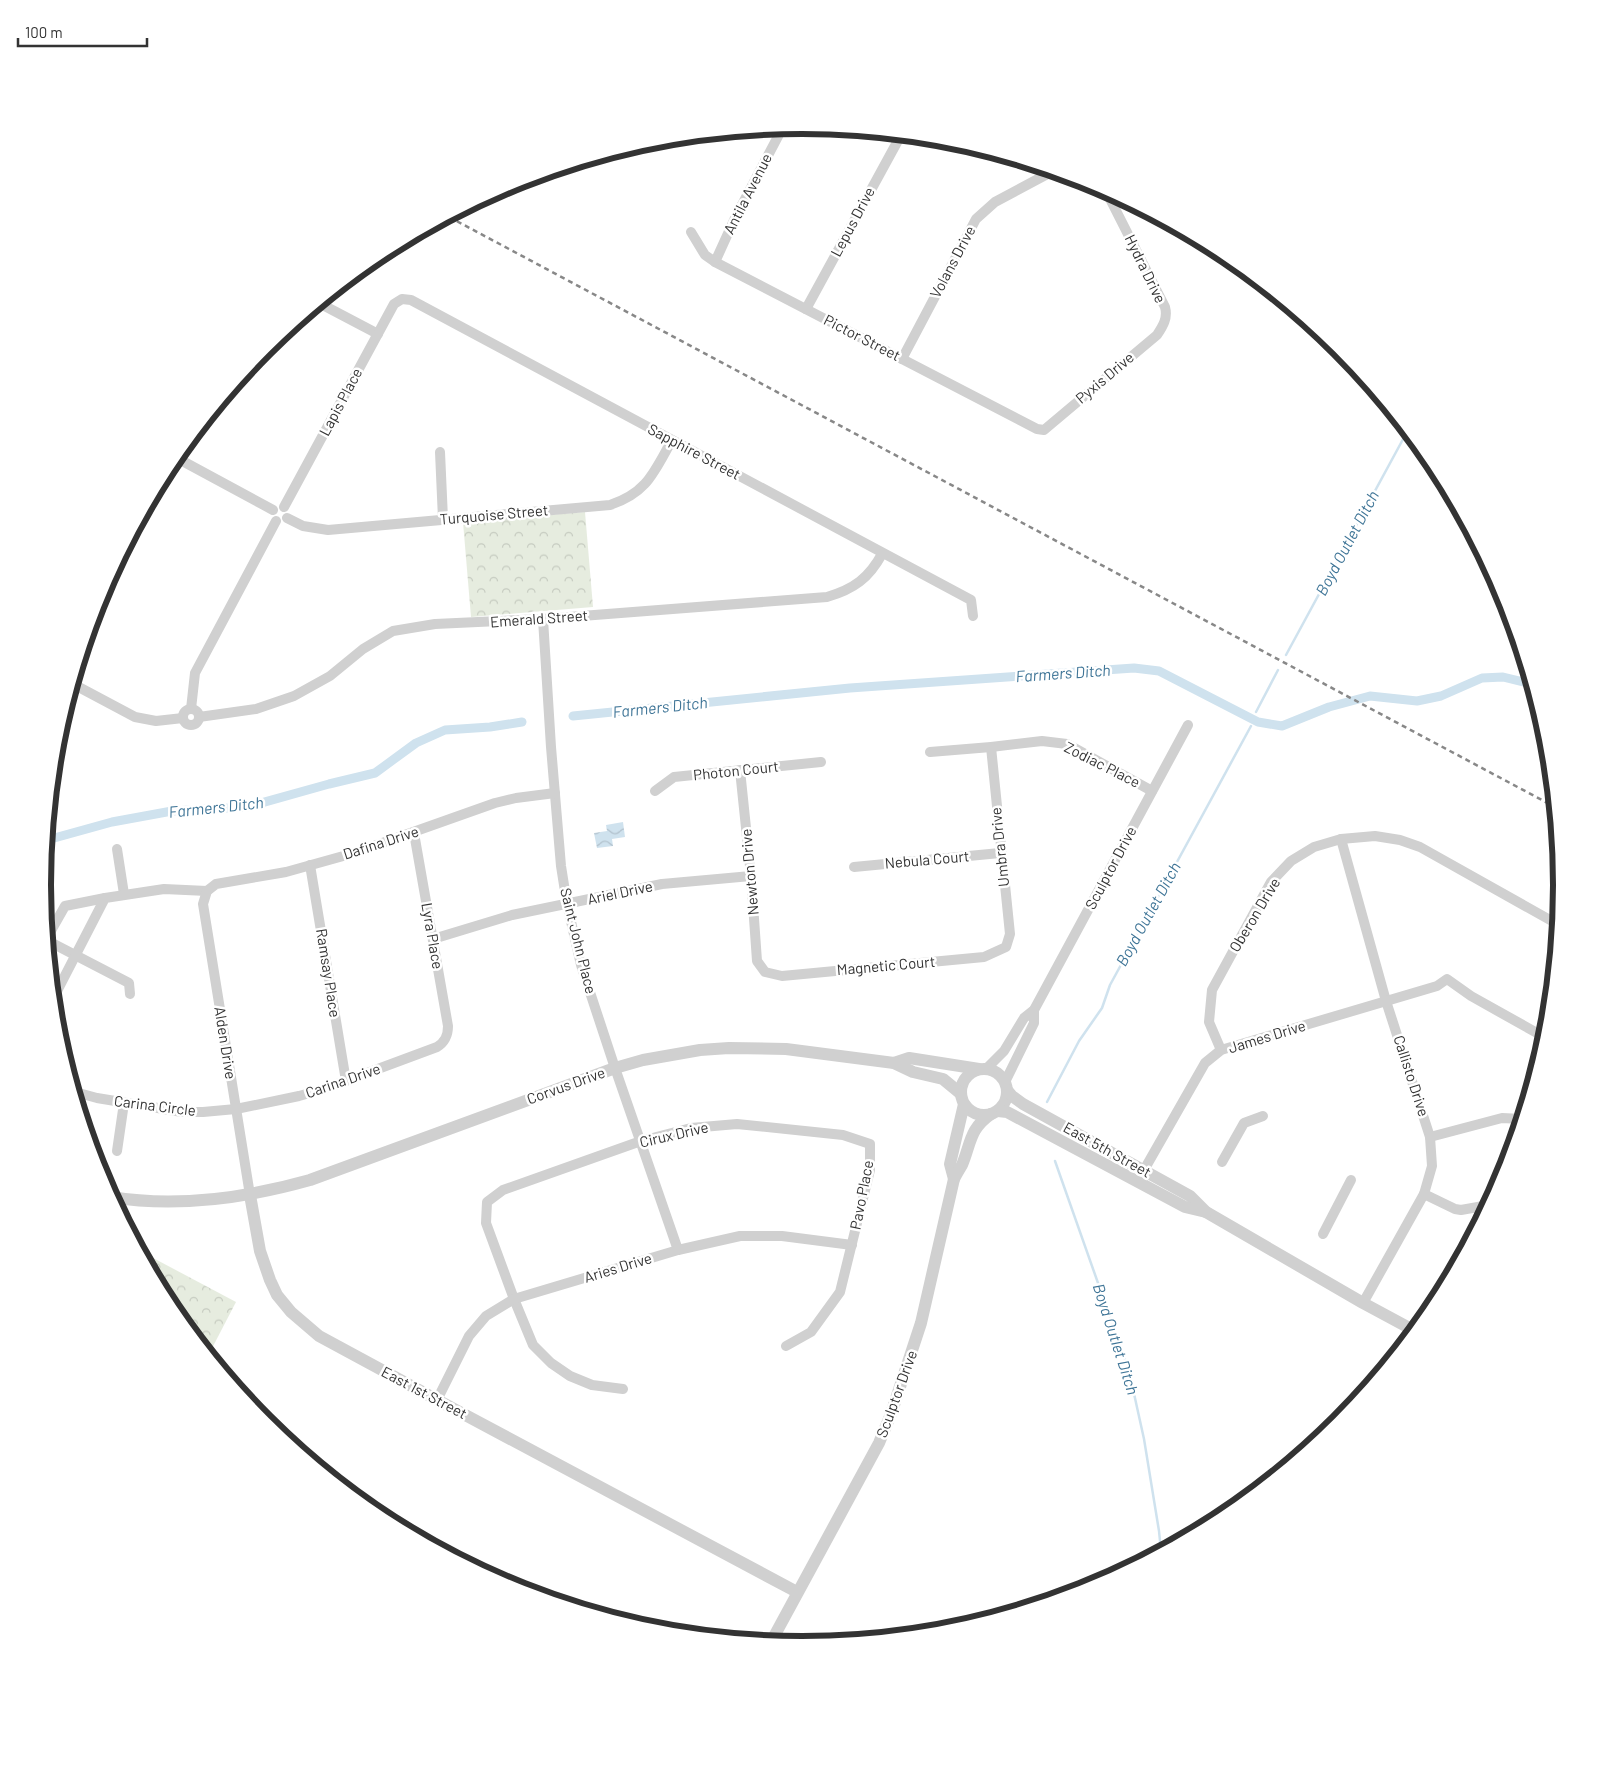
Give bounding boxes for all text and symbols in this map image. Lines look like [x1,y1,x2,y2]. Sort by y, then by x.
scale bar [18,15,146,47]
text: 100 m [25,23,63,41]
street label: Antila Avenue [719,150,775,237]
street label: Lepus Drive [826,184,878,260]
street label: Volans Drive [926,222,979,301]
street label: Hydra Drive [1122,231,1170,306]
street label: Pictor Street [821,310,904,364]
street label: Pyxis Drive [1072,348,1137,407]
street label: Lapis Place [315,365,365,439]
street label: Sapphire Street [645,419,744,483]
water label: Boyd Outlet Ditch [1311,487,1382,598]
street label: Turquoise Street [439,500,549,528]
street label: Emerald Street [489,606,588,630]
water label: Farmers Ditch [1015,660,1111,685]
water label: Farmers Ditch [612,692,708,721]
street label: Zodiac Place [1062,737,1143,791]
street label: Photon Court [692,757,780,783]
water label: Farmers Ditch [168,792,264,821]
street label: Umbra Drive [986,806,1012,888]
street label: Dafina Drive [341,821,421,863]
street label: Sculptor Drive [1081,823,1140,912]
street label: Newton Drive [736,828,762,916]
street label: Nebula Court [884,846,970,872]
water label: Boyd Outlet Ditch [1111,859,1184,969]
street label: Oberon Drive [1225,874,1283,955]
street label: Ariel Drive [586,876,654,908]
street label: Saint John Place [557,886,601,996]
street label: Lyra Place [418,901,448,970]
street label: Ramsay Place [313,927,345,1019]
street label: Magnetic Court [836,952,936,978]
street label: Alden Drive [211,1005,241,1080]
street label: James Drive [1226,1016,1308,1056]
street label: Callisto Drive [1390,1033,1434,1119]
street label: Carina Drive [303,1059,383,1101]
street label: Corvus Drive [524,1063,607,1108]
street label: Carina Circle [113,1091,197,1119]
street label: Cirux Drive [638,1117,710,1151]
street label: East 5th Street [1060,1118,1155,1181]
street label: Pavo Place [845,1159,877,1231]
street label: Aries Drive [582,1248,654,1286]
water label: Boyd Outlet Ditch [1090,1281,1143,1397]
street label: Sculptor Drive [872,1348,920,1440]
street label: East 1st Street [379,1362,470,1422]

